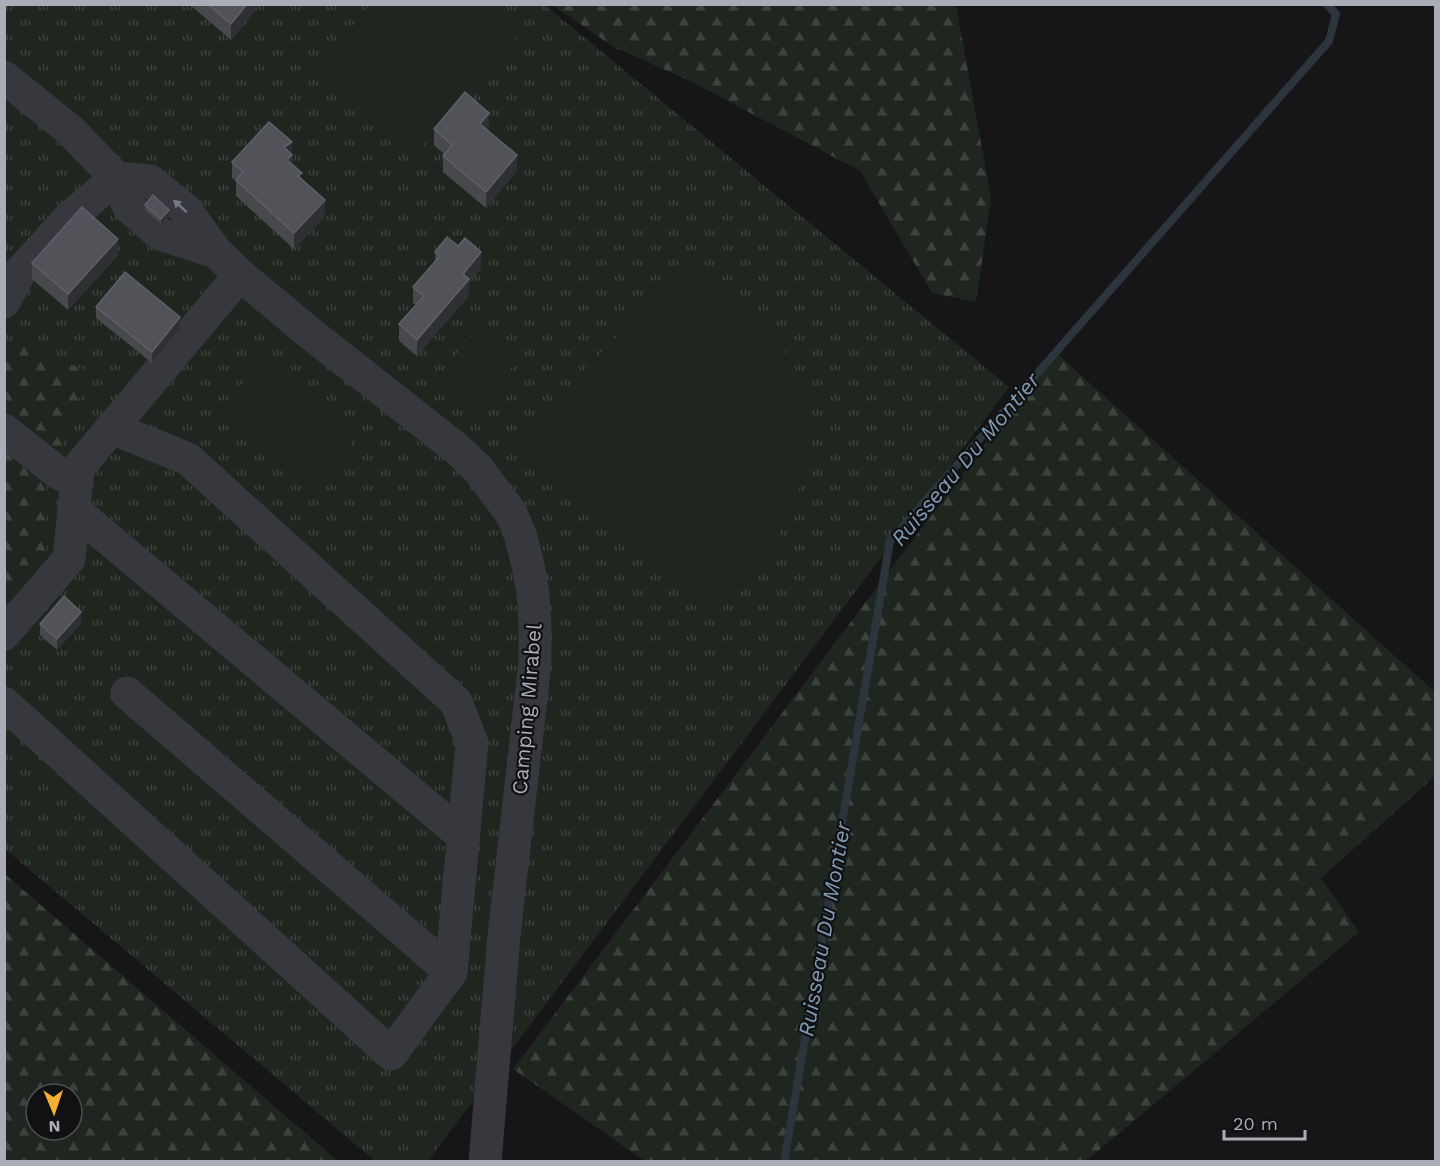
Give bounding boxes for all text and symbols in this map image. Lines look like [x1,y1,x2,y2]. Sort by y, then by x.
one-way arrow [173,200,188,213]
water label: Ruisseau Du Montier [886,367,1046,551]
street label: Camping Mirabel [507,622,546,796]
water label: Ruisseau Du Montier [793,818,856,1038]
north arrow [24,1082,84,1142]
scale bar [1224,1103,1305,1141]
text: 20 m [1233,1113,1278,1134]
text: N [48,1117,61,1136]

